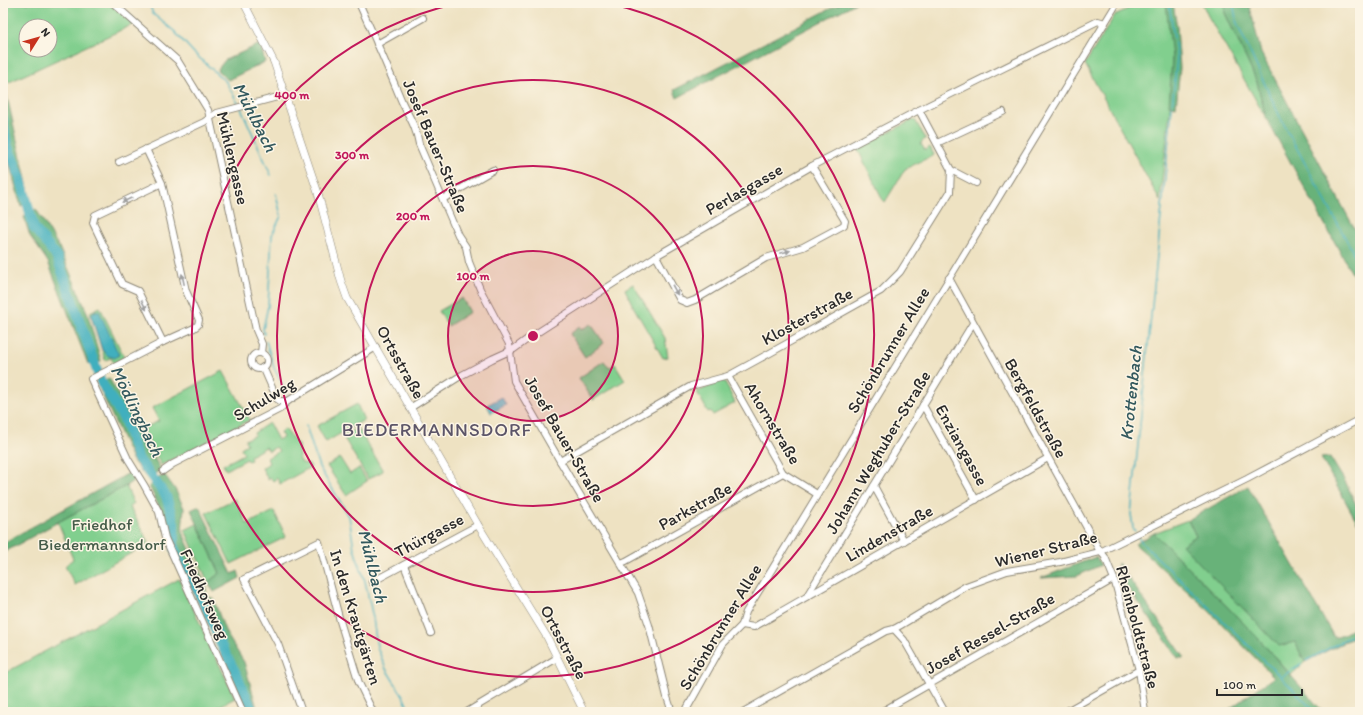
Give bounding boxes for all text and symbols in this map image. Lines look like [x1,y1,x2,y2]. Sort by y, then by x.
north arrow [18,18,58,58]
text: N [38,25,53,39]
street label: Josef Bauer-Straße [399,76,473,216]
water label: Mühlbach [228,78,282,156]
text: 400 m [275,88,310,102]
street label: Mühlengasse [213,109,253,207]
text: 300 m [335,148,370,162]
street label: Perlasgasse [702,159,786,219]
one-way arrow [121,197,133,203]
text: 200 m [396,209,431,223]
one-way arrow [780,249,792,255]
text: 100 m [456,269,490,283]
one-way arrow [179,273,185,285]
street label: Klosterstraße [758,283,856,349]
street label: Schönbrunner Allee [842,283,934,417]
one-way arrow [671,285,678,296]
one-way arrow [141,299,148,311]
street label: Ortsstraße [373,322,429,402]
centre of rings [526,329,540,343]
water label: Krottenbach [1115,344,1147,441]
street label: Bergfeldstraße [1000,355,1072,461]
water label: Mödlingbach [105,362,169,460]
street label: Johann Weghuber-Straße [821,367,935,537]
street label: Josef Bauer-Straße [521,372,609,506]
street label: Schulweg [229,373,299,425]
street label: Ahornstraße [741,378,805,468]
street label: Enziangasse [931,401,993,489]
district label: BIEDERMANNSDORF [342,418,532,441]
street label: Parkstraße [655,478,735,534]
street label: Lindenstraße [842,500,936,566]
street label: Thürgasse [391,508,467,562]
park label: Friedhof Biedermannsdorf [38,514,166,554]
water label: Mühlbach [353,527,393,606]
street label: Wiener Straße [993,527,1099,571]
street label: Friedhofsweg [176,546,234,643]
street label: In den Krautgärten [326,547,386,687]
street label: Schönbrunner Allee [674,560,766,694]
street label: Rheinboldtstraße [1112,563,1164,691]
street label: Josef Ressel-Straße [922,588,1058,678]
street label: Ortsstraße [536,601,592,683]
scale bar [1217,671,1302,697]
text: 100 m [1223,678,1256,692]

